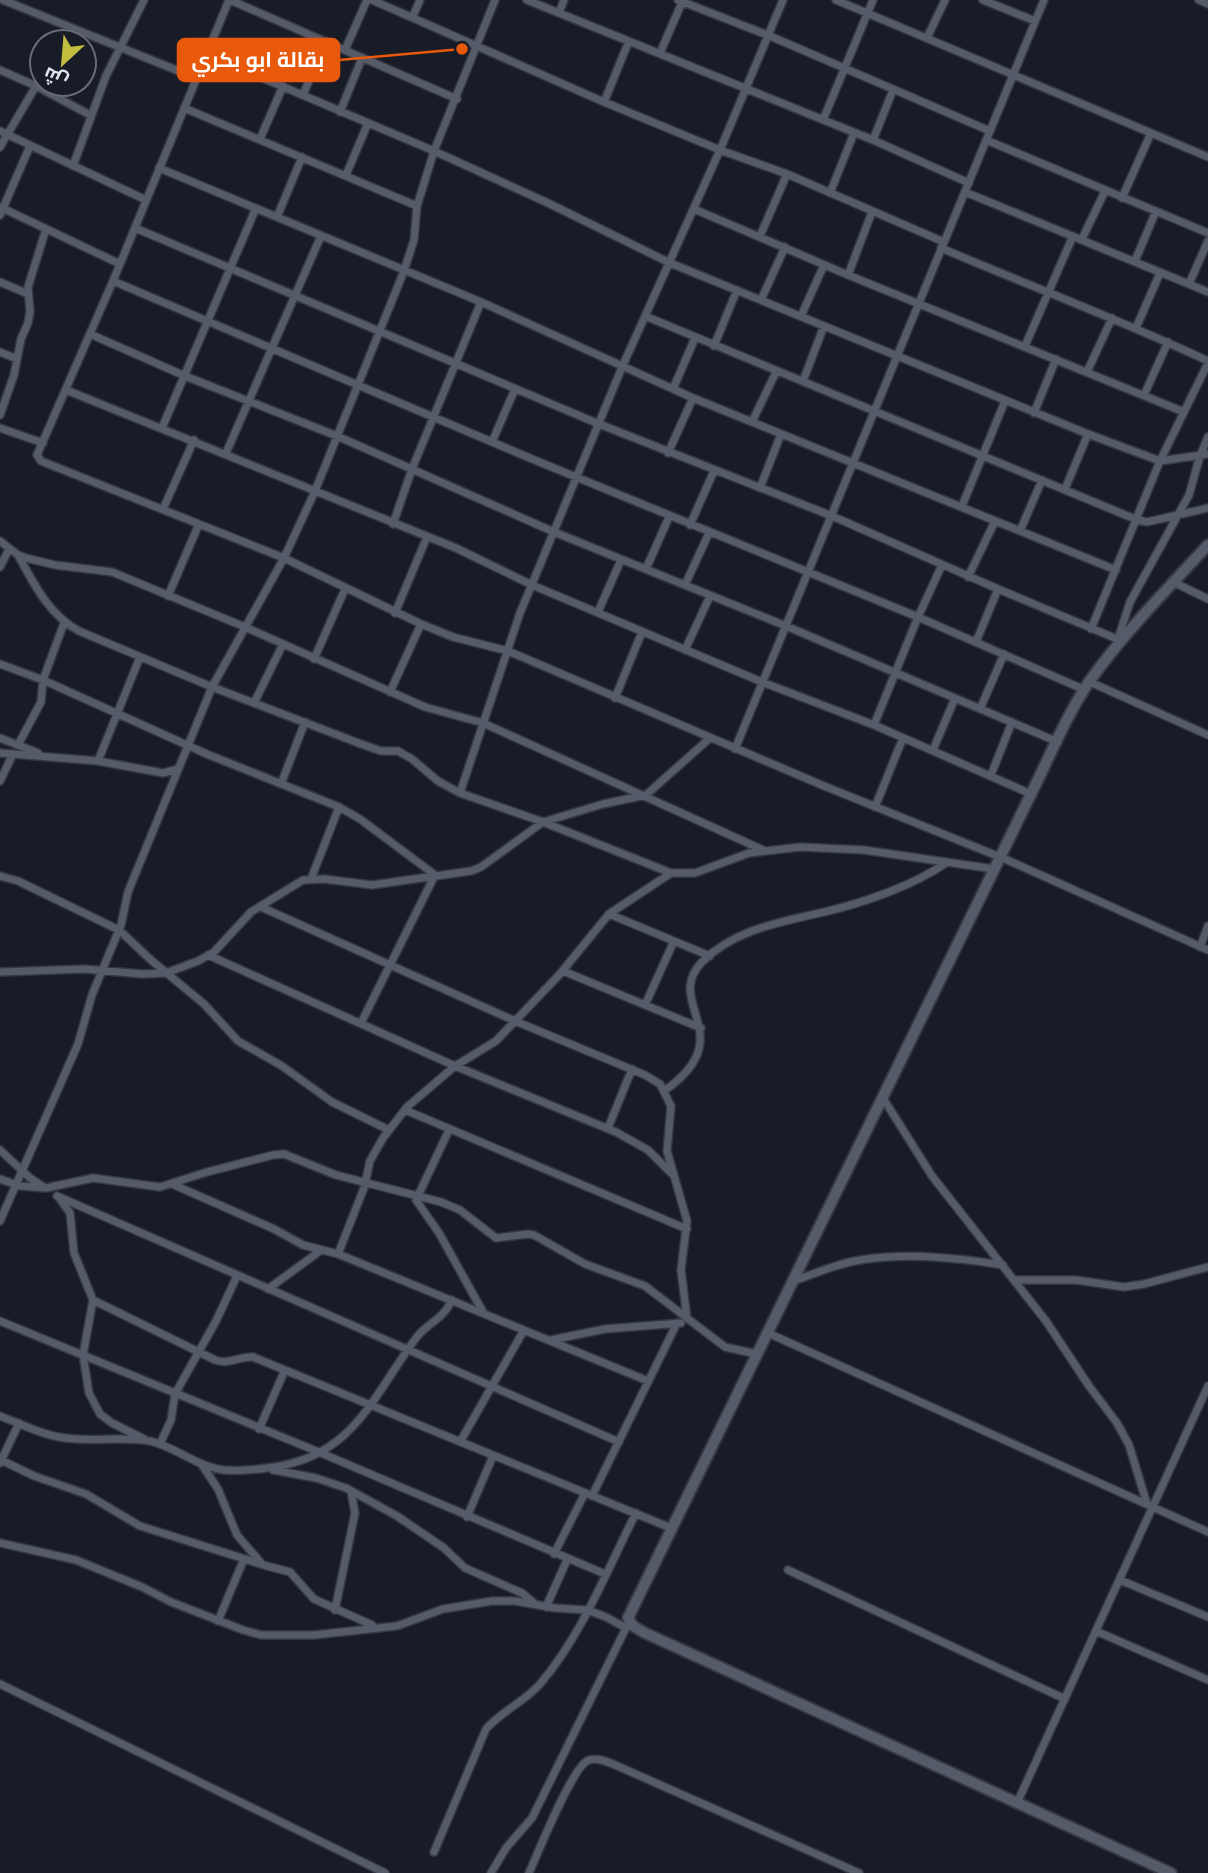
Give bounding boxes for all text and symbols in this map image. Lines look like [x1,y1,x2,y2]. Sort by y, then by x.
north arrow [28,28,98,98]
callout: بقالة ابو بكري [178,39,339,81]
text: بقالة ابو بكري [192,46,324,77]
text: ش [39,61,72,94]

